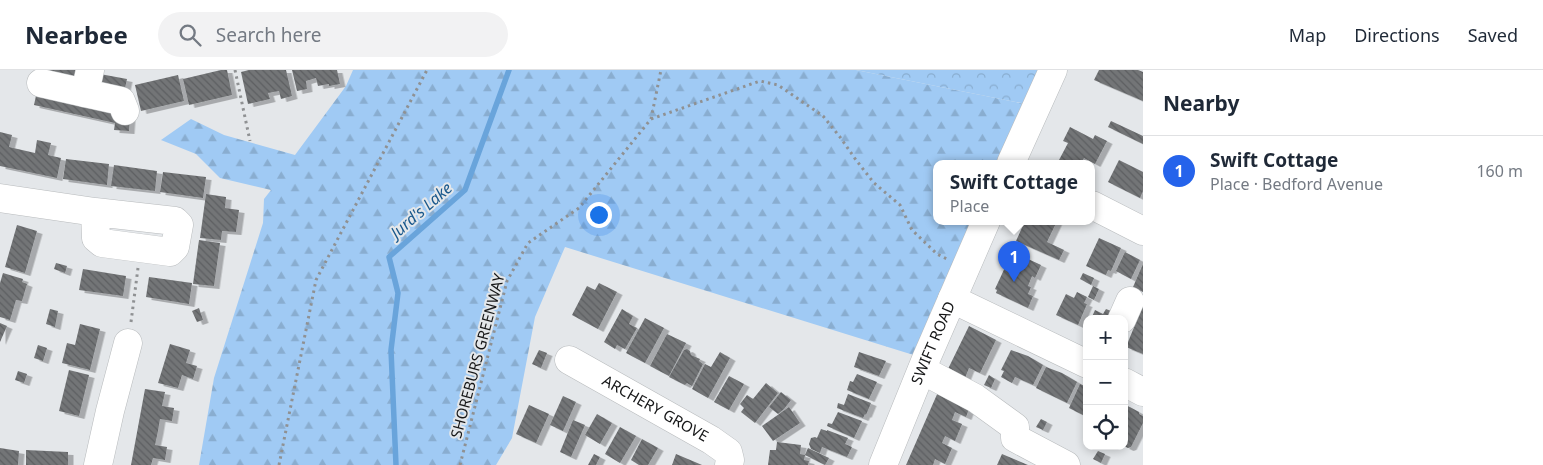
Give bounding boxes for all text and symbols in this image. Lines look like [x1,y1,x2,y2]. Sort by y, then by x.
search box [158,12,508,57]
text: Nearbee [25,18,128,51]
icon: search [176,21,204,49]
text: Search here [216,22,322,48]
text: Map [1289,23,1326,47]
text: Directions [1354,23,1440,47]
text: Saved [1468,23,1518,47]
text: Nearby [1163,89,1239,117]
text: Swift Cottage [1210,147,1338,173]
popup [933,160,1095,225]
text: 1 [1174,160,1184,182]
text: 160 m [1476,160,1523,182]
text: Swift Cottage [950,169,1078,195]
text: Place · Bedford Avenue [1210,173,1383,195]
water label: Jurd's Lake [383,177,457,245]
text: Place [950,195,989,217]
your location [586,202,612,228]
pin: 1 [998,241,1030,282]
street label: SHOREBURS GREENWAY [445,271,509,440]
street label: SWIFT ROAD [906,298,959,387]
map controls [1083,315,1128,450]
button: + [1083,315,1128,360]
button: − [1083,360,1128,405]
street label: ARCHERY GROVE [599,370,712,446]
button: locate [1083,405,1128,450]

